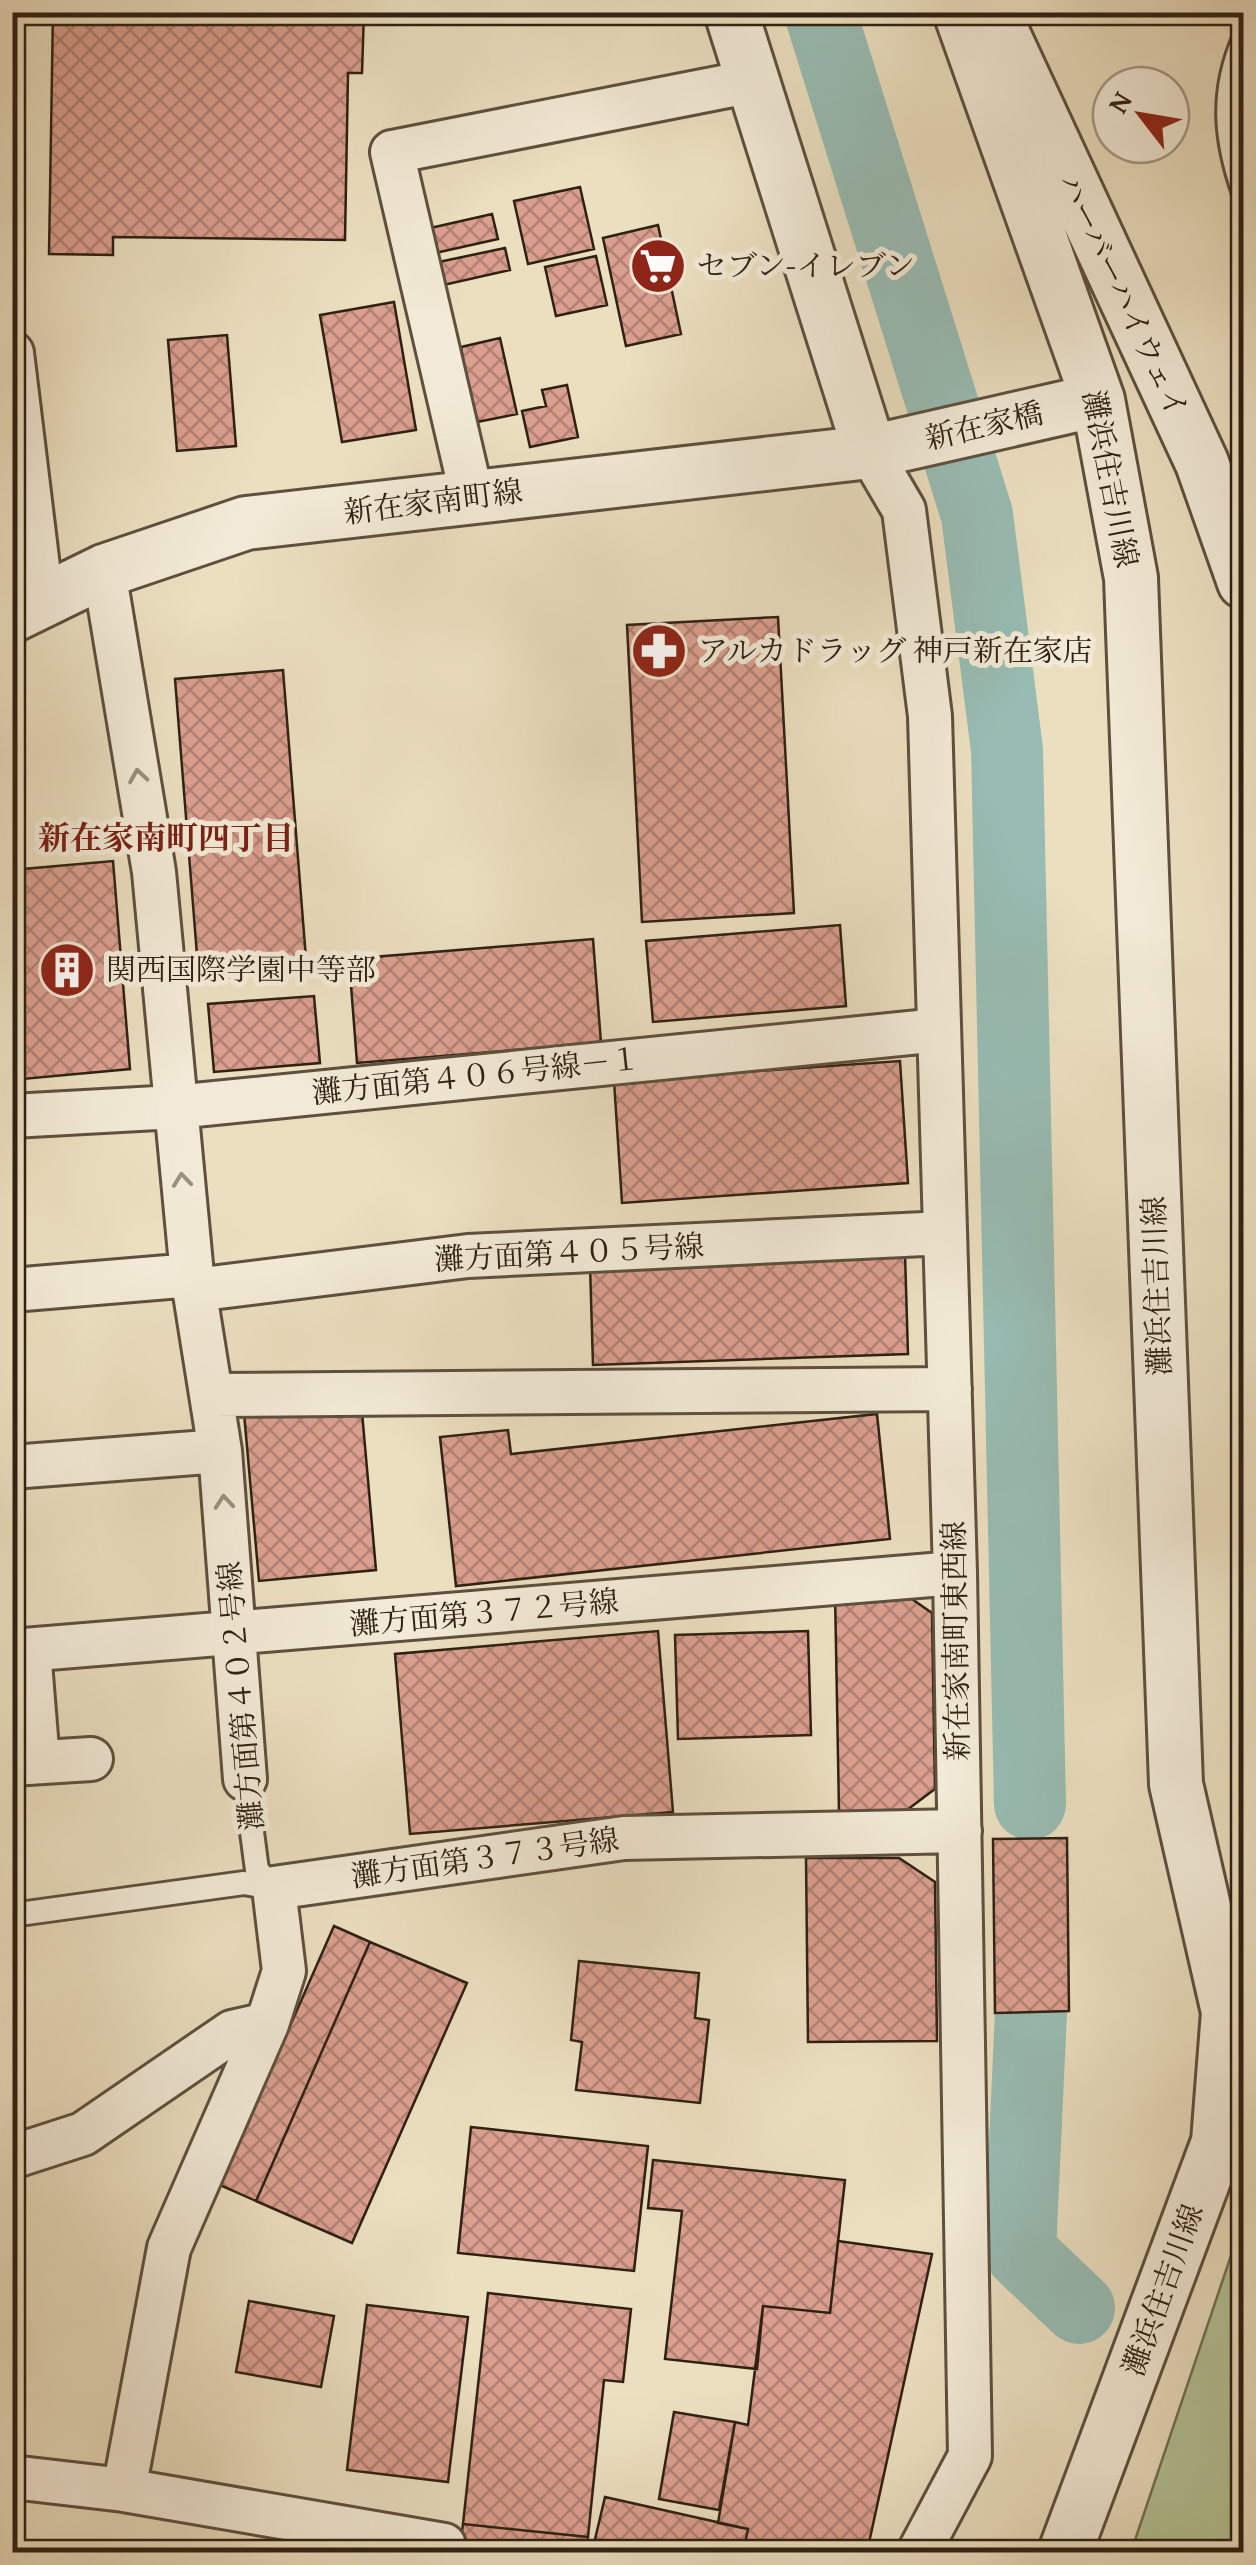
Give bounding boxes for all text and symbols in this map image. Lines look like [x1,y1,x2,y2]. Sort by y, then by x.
north arrow [1091,65,1191,165]
text: N [1097,83,1142,120]
street label: ハーバーハイウェイ [1048,166,1200,425]
supermarket icon: セブン-イレブン [628,236,688,296]
place label: セブン-イレブン [697,243,915,287]
street label: 灘浜住吉川線 [1072,386,1150,571]
street label: 新在家橋 [920,390,1047,460]
street label: 新在家南町線 [341,468,525,534]
pharmacy icon: アルカドラッグ 神戸新在家店 [629,621,689,681]
place label: アルカドラッグ 神戸新在家店 [698,628,1093,672]
one-way arrow [128,768,149,784]
district label: 新在家南町四丁目 [38,814,294,861]
building icon: 関西国際学園中等部 [37,940,97,1000]
place label: 関西国際学園中等部 [106,947,376,991]
street label: 灘方面第４０６号線－１ [309,1036,642,1114]
one-way arrow [172,1171,193,1187]
street label: 灘浜住吉川線 [1131,1195,1181,1377]
street label: 灘方面第４０５号線 [433,1223,705,1281]
one-way arrow [214,1493,236,1509]
street label: 新在家南町東西線 [931,1521,979,1761]
street label: 灘方面第４０２号線 [206,1560,274,1832]
street label: 灘方面第３７２号線 [348,1578,620,1646]
street label: 灘方面第３７３号線 [348,1816,622,1898]
street label: 灘浜住吉川線 [1111,2198,1214,2382]

